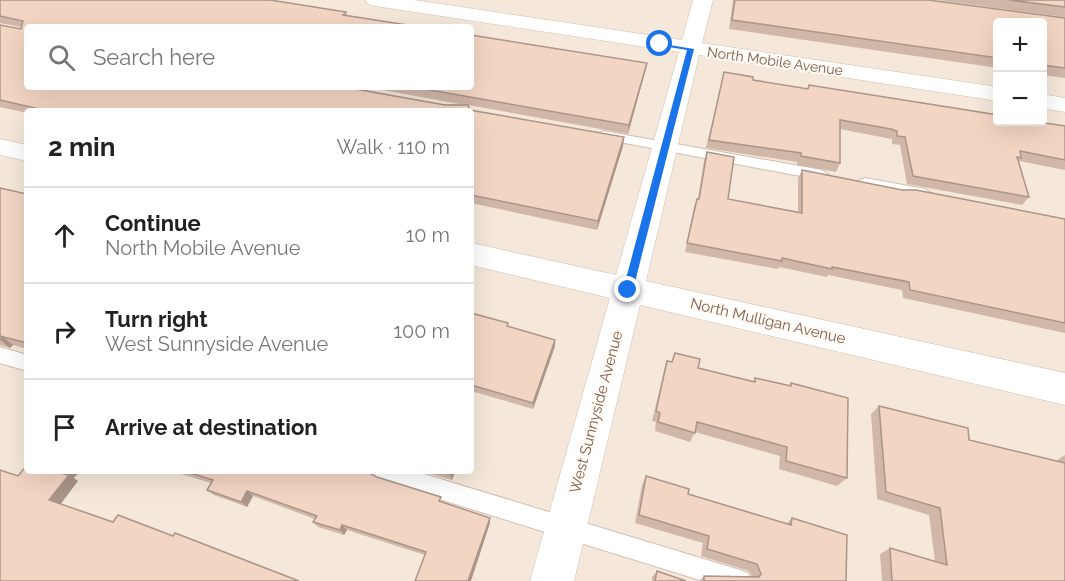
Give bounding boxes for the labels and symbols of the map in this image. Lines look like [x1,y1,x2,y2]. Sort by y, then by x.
route start [646,30,672,56]
street label: North Mobile Avenue [706,44,844,78]
route end [614,276,640,302]
street label: North Mulligan Avenue [689,294,848,348]
street label: West Sunnyside Avenue [566,329,626,495]

